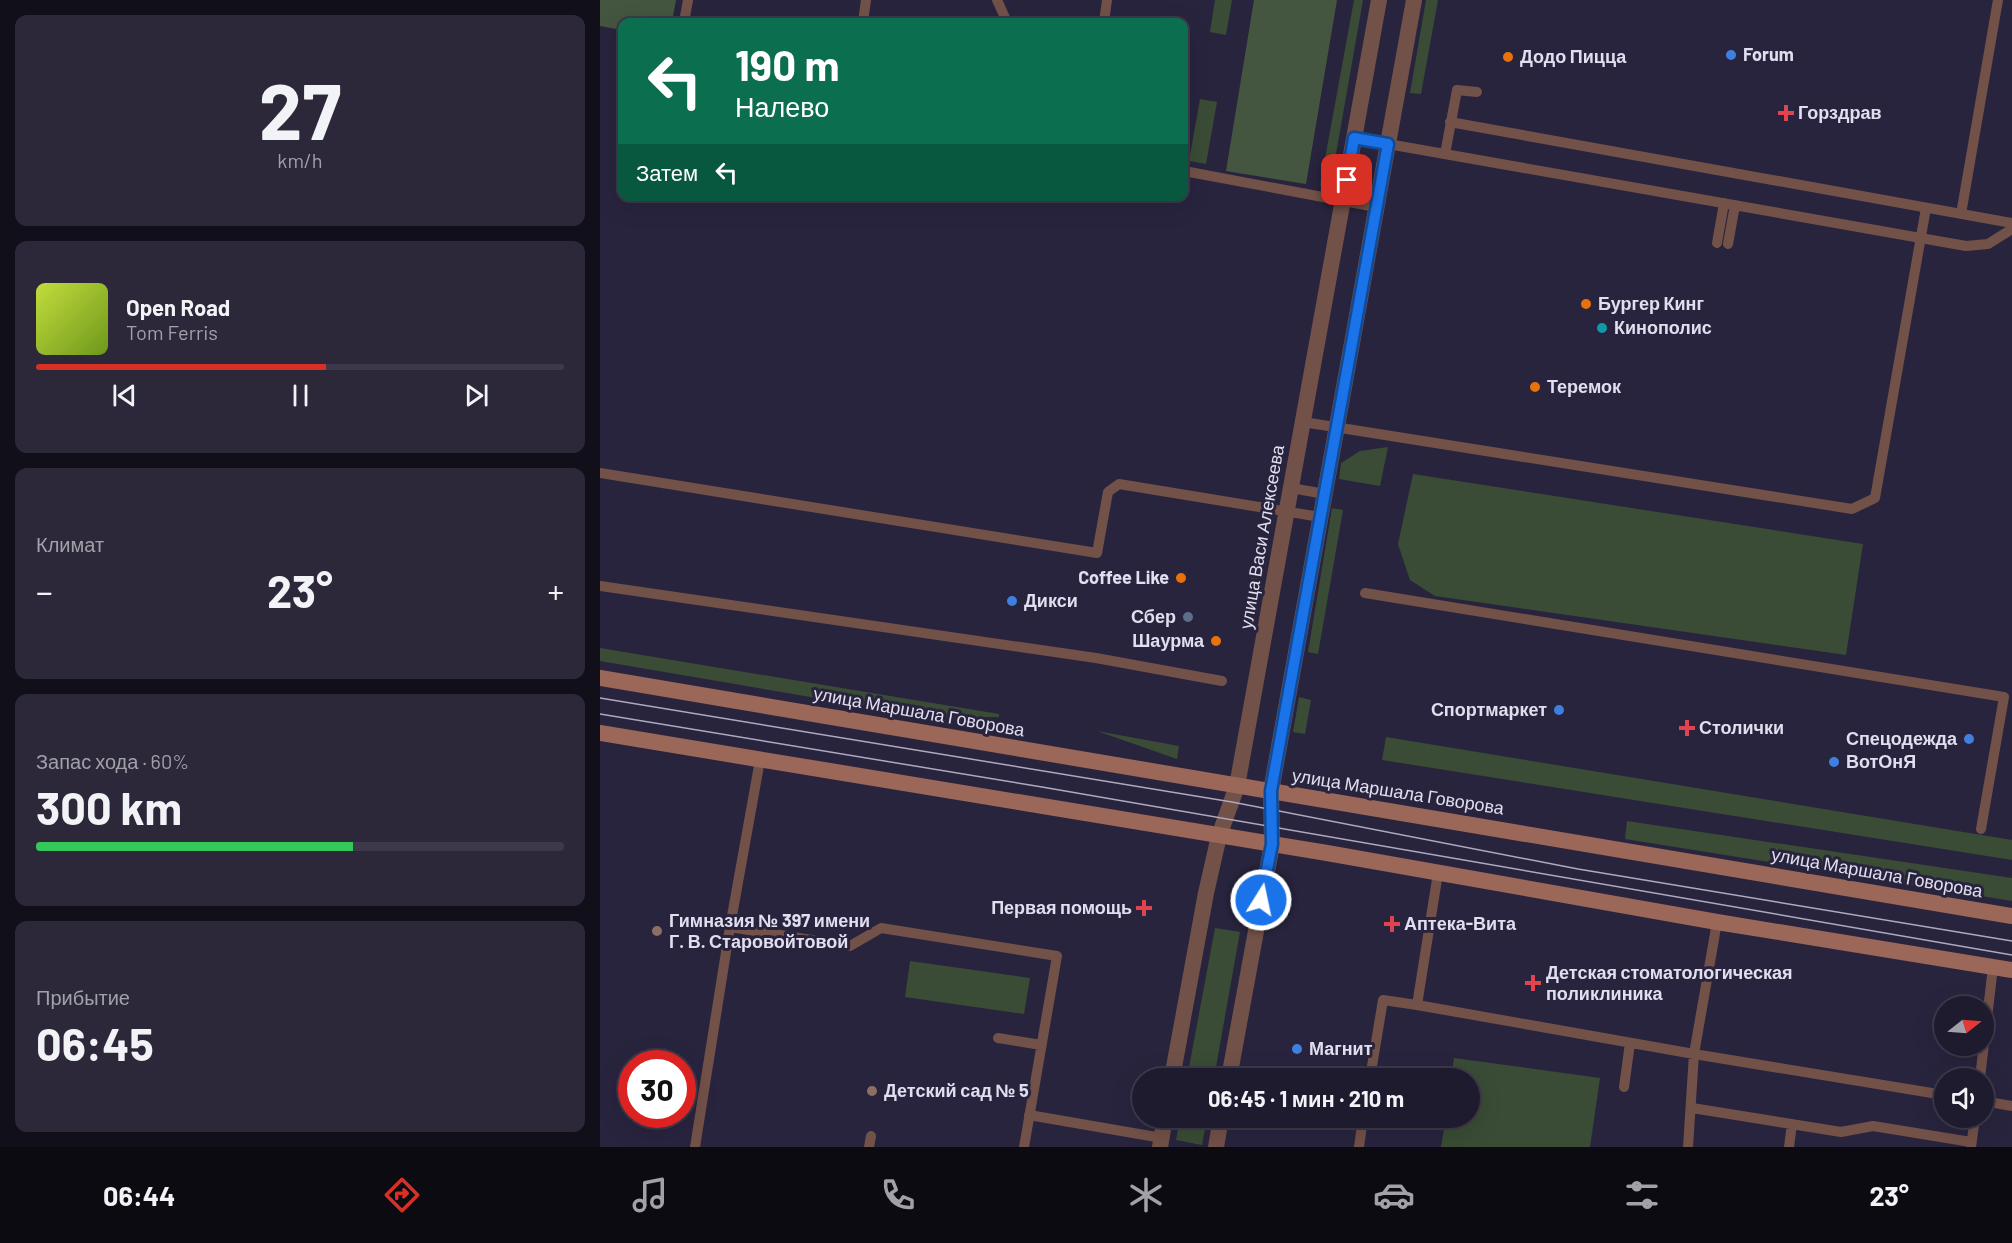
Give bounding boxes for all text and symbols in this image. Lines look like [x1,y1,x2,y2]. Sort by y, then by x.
text: 190 m [735,39,840,89]
icon: left [636,42,714,120]
place label: Forum [1743,43,1794,65]
place label: Додо Пицца [1520,45,1627,67]
marker: Forum [1724,48,1738,62]
marker: Додо Пицца [1501,50,1515,64]
text: 27 [259,62,341,156]
text: Налево [735,90,829,122]
place label: Горздрав [1798,101,1882,123]
marker: Горздрав [1779,106,1793,120]
text: km/h [277,148,323,172]
pin [1321,154,1372,205]
icon: left [710,156,743,189]
text: Затем [636,159,698,185]
icon: arrive [1330,163,1363,196]
place label: Бургер Кинг [1598,292,1704,314]
text: Open Road [126,294,230,320]
marker: Бургер Кинг [1579,297,1593,311]
place label: Кинополис [1614,316,1712,338]
text: Tom Ferris [126,320,218,344]
marker: Кинополис [1595,321,1609,335]
place label: Теремок [1547,375,1622,397]
icon: previous [108,379,141,412]
icon: pause [284,379,317,412]
icon: next [460,379,493,412]
marker: Теремок [1528,380,1542,394]
street label: улица Васи Алексеева [1234,442,1288,631]
text: Климат [36,532,104,556]
text: 23° [267,563,333,617]
place label: Coffee Like [1078,566,1169,588]
text: − [36,571,53,611]
text: + [547,571,564,611]
marker: Coffee Like [1174,571,1188,585]
place label: Дикси [1024,589,1078,611]
marker: Дикси [1005,594,1019,608]
place label: Сбер [1131,605,1176,627]
marker: Сбер [1181,610,1195,624]
place label: Шаурма [1132,629,1205,651]
marker: Шаурма [1209,634,1223,648]
street label: улица Маршала Говорова [812,682,1028,741]
place label: Спортмаркет [1431,698,1547,720]
marker: Спортмаркет [1552,703,1566,717]
place label: Столички [1699,716,1784,738]
marker: Столички [1680,721,1694,735]
place label: Спецодежда [1846,727,1958,749]
marker: Спецодежда [1962,732,1976,746]
text: Запас хода · 60% [36,749,189,773]
place label: ВотОнЯ [1846,750,1916,772]
marker: ВотОнЯ [1827,755,1841,769]
street label: улица Маршала Говорова [1291,763,1507,819]
text: 300 km [36,780,182,834]
street label: улица Маршала Говорова [1770,843,1986,902]
position arrow [1229,868,1293,932]
place label: Первая помощь [991,896,1132,918]
marker: Первая помощь [1137,901,1151,915]
place label: Гимназия № 397 имени Г. В. Старовойтовой [669,909,870,952]
place label: Аптека-Вита [1404,912,1517,934]
marker: Аптека-Вита [1385,917,1399,931]
marker: Гимназия № 397 имени Г. В. Старовойтовой [650,924,664,938]
place label: Детская стоматологическая поликлиника [1546,961,1793,1004]
marker: Детская стоматологическая поликлиника [1524,974,1542,992]
text: Прибытие [36,985,130,1009]
north arrow [1934,996,1994,1056]
map controls [1934,996,1994,1128]
text: 06:45 [36,1016,154,1070]
place label: Магнит [1309,1037,1373,1059]
marker: Магнит [1290,1042,1304,1056]
speed limit sign: 30 [618,1050,696,1128]
button: sound [1934,1068,1994,1128]
place label: Детский сад № 5 [884,1079,1029,1101]
marker: Детский сад № 5 [865,1084,879,1098]
text: 06:45 · 1 мин · 210 m [1208,1085,1404,1111]
icon: directions [381,1174,423,1216]
icon: music [629,1174,671,1216]
icon: phone [877,1174,919,1216]
icon: climate [1125,1174,1167,1216]
icon: car [1373,1174,1415,1216]
icon: filters [1621,1174,1663,1216]
text: 06:44 [103,1179,175,1211]
text: 23° [1870,1179,1909,1211]

